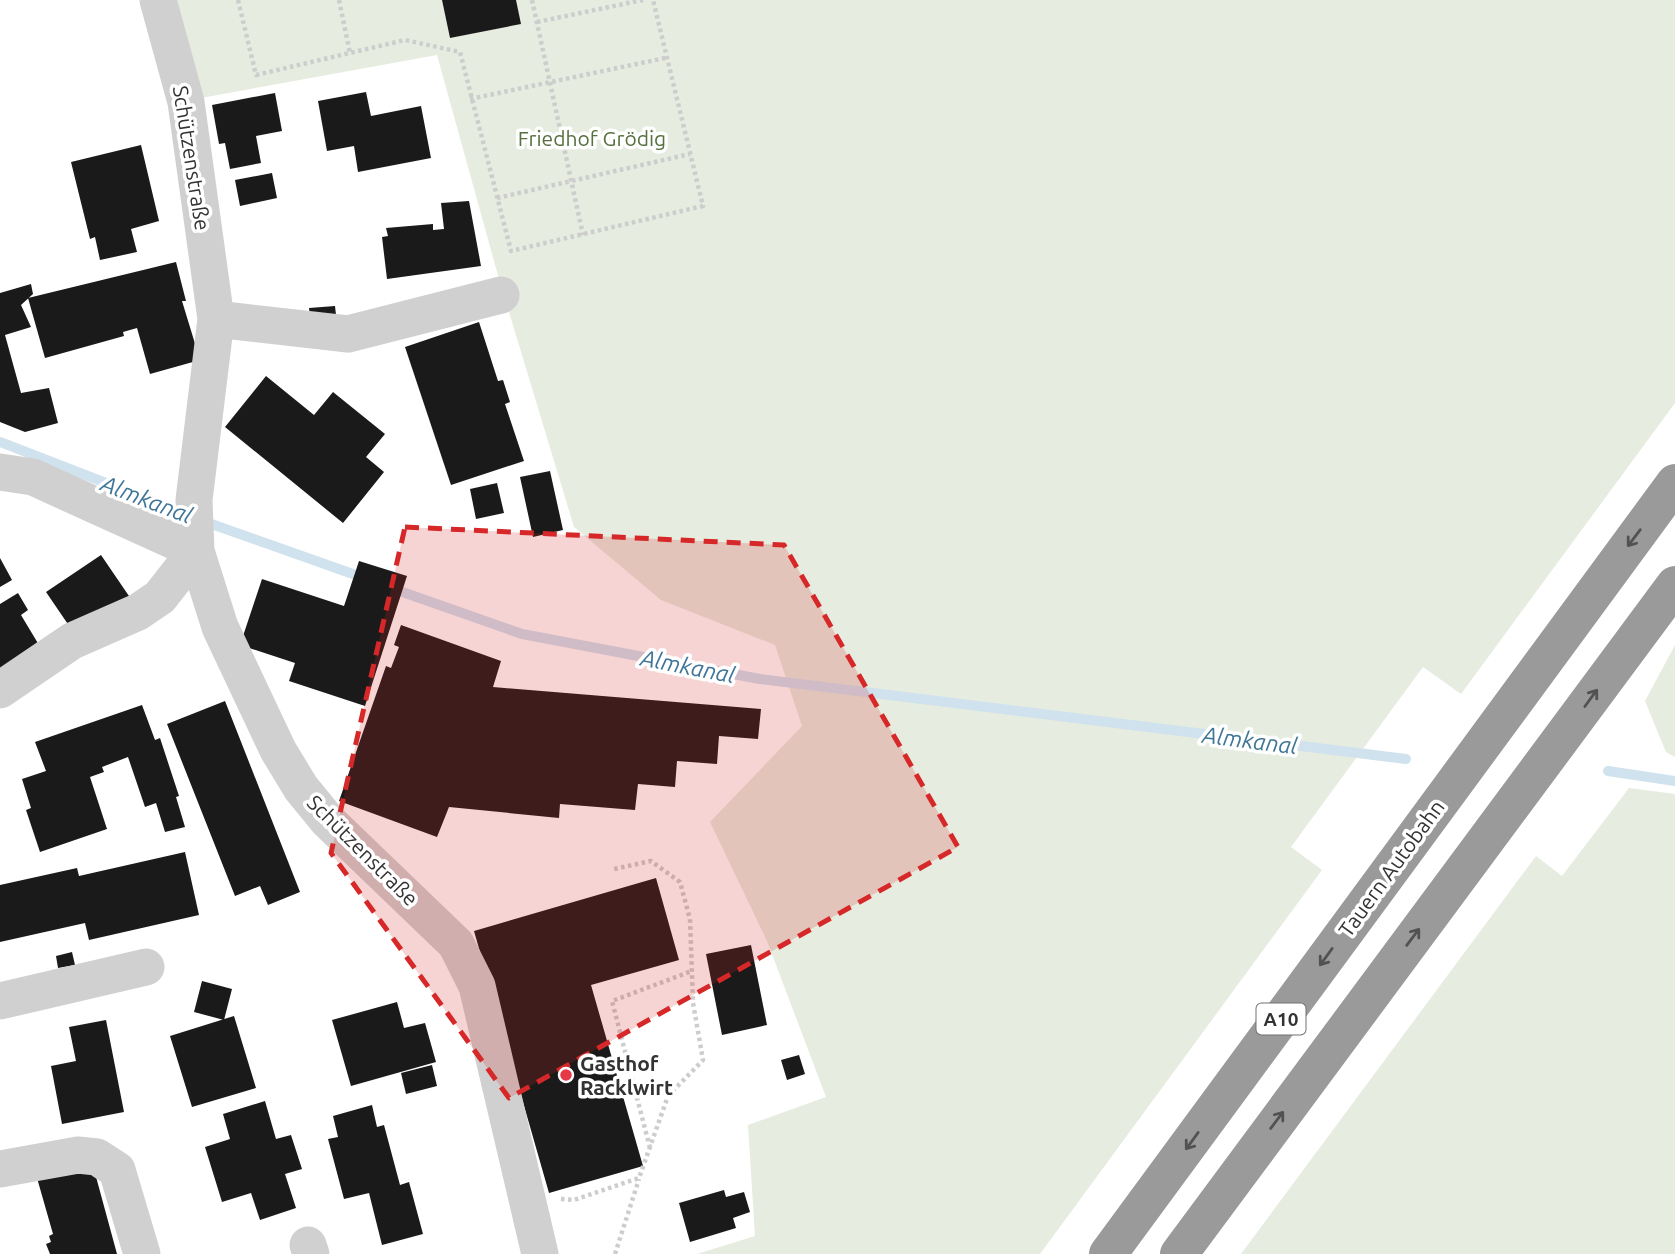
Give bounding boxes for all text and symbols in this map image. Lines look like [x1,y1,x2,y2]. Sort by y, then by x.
street label: Schützenstraße [169,84,215,232]
park label: Friedhof Grödig [518,126,666,150]
water label: Almkanal [97,470,197,528]
one-way arrow [1627,528,1642,547]
water label: Almkanal [638,644,738,687]
one-way arrow [1584,690,1599,708]
water label: Almkanal [1200,722,1299,758]
street label: Schützenstraße [303,790,423,910]
street label: Tauern Autobahn [1333,795,1449,941]
one-way arrow [1405,928,1420,947]
one-way arrow [1319,947,1333,966]
road number: A10 [1256,1004,1306,1035]
place label: Gasthof Racklwirt [580,1051,673,1099]
marker: Gasthof Racklwirt [558,1067,574,1083]
one-way arrow [1270,1111,1285,1130]
one-way arrow [1185,1131,1199,1150]

